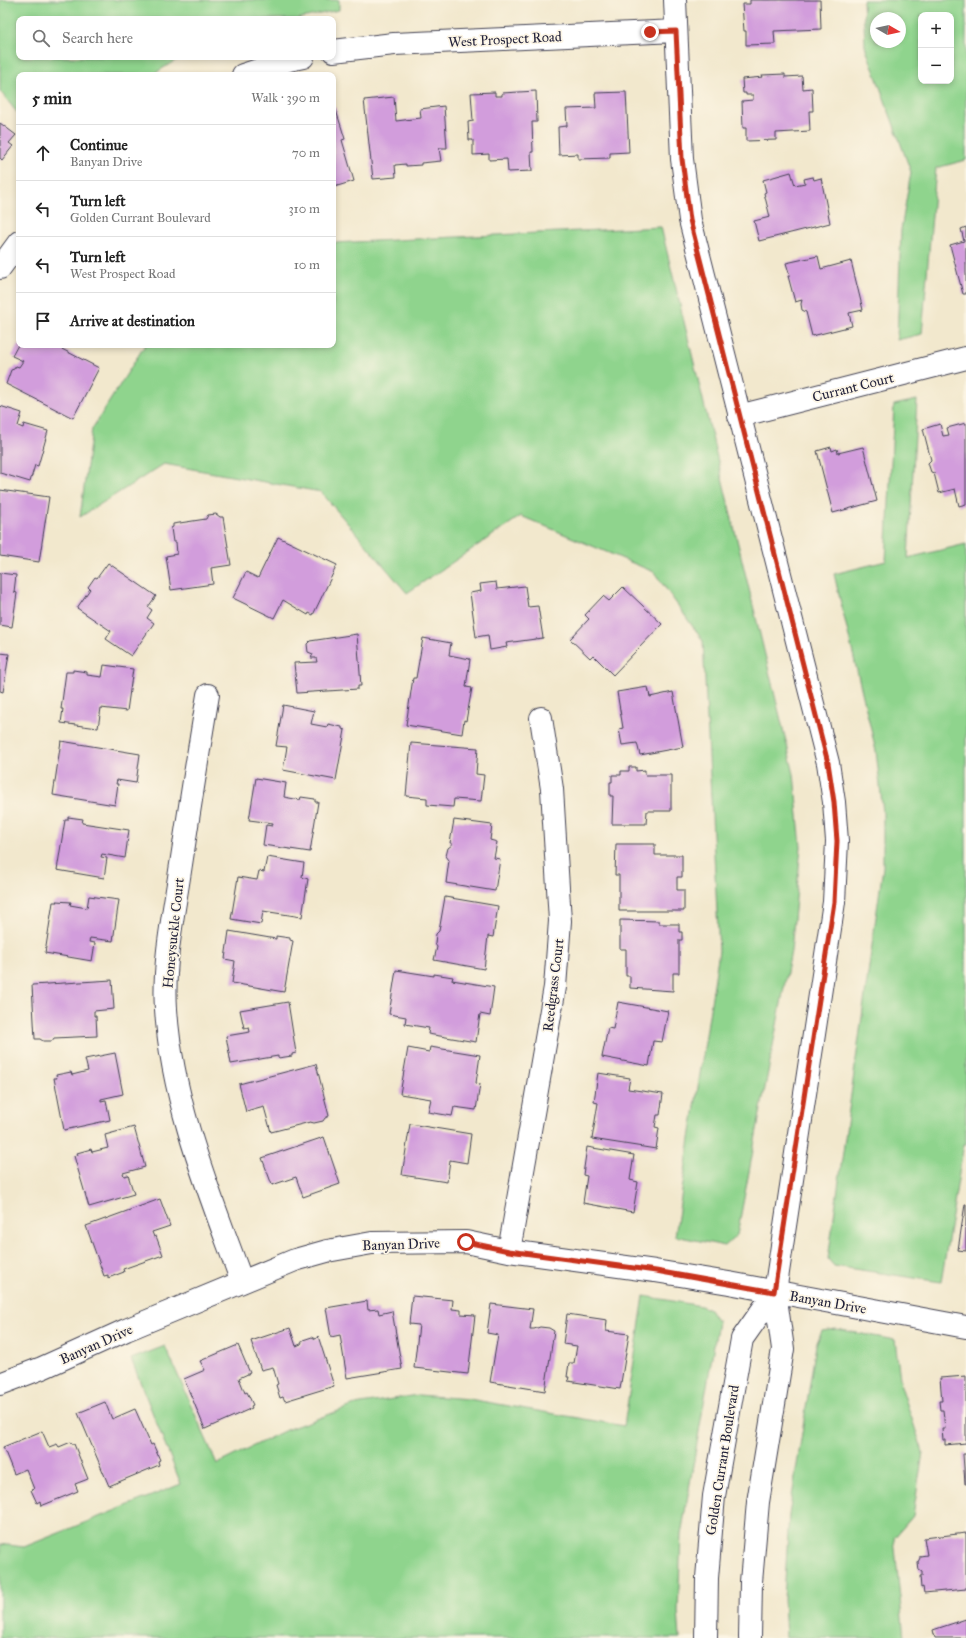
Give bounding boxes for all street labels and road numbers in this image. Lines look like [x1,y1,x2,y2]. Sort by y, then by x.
street label: West Prospect Road [448,28,562,51]
street label: Currant Court [811,369,896,406]
street label: Honeysuckle Court [159,877,188,989]
street label: Reedgrass Court [539,937,568,1033]
street label: Banyan Drive [362,1235,440,1254]
street label: Banyan Drive [788,1287,868,1318]
street label: Banyan Drive [57,1321,135,1368]
street label: Golden Currant Boulevard [702,1384,743,1536]

